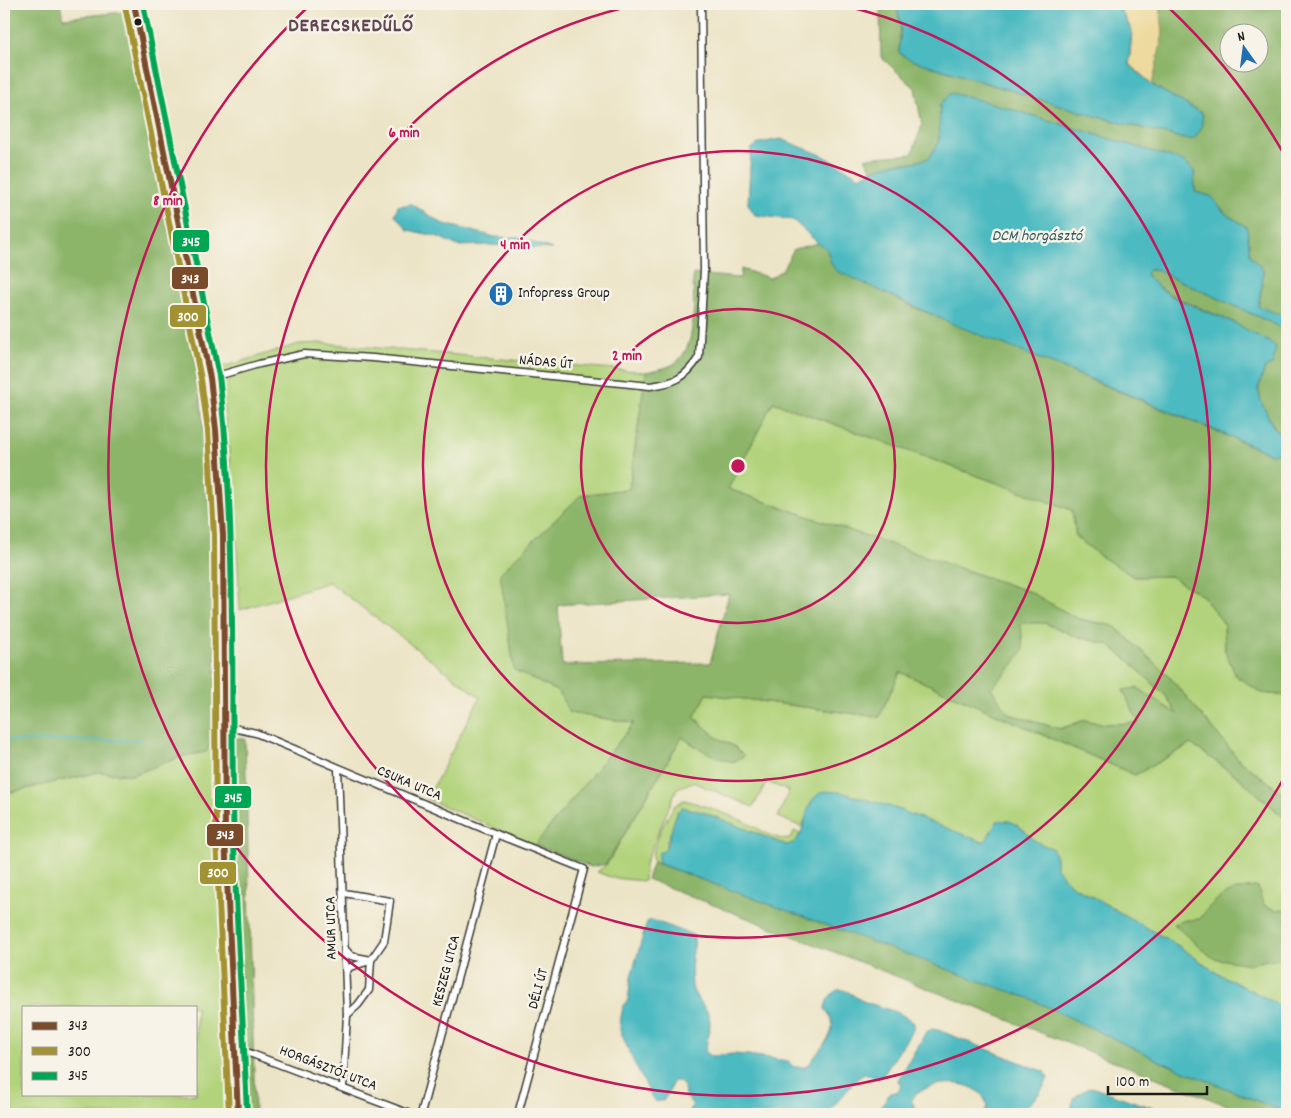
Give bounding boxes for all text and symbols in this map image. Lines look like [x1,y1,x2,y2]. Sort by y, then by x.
district label: DERECSKEDŰLŐ [288,13,414,41]
unlabelled marker [133,17,143,27]
north arrow [1218,22,1268,72]
text: N [1236,27,1247,48]
text: 6 min [389,123,419,145]
text: 8 min [153,191,183,213]
water label: DCM horgásztó [992,225,1084,248]
line badge: 345 [172,229,210,253]
text: 345 [182,233,201,253]
text: 4 min [500,235,530,257]
line badge: 343 [171,266,209,290]
text: 343 [181,270,199,290]
building icon: Infopress Group [488,281,514,307]
place label: Infopress Group [518,283,610,305]
line badge: 300 [169,304,207,328]
text: 300 [177,308,199,328]
text: 2 min [612,346,642,368]
street label: NÁDAS ÚT [518,350,574,376]
centre of rings [729,457,747,475]
street label: CSUKA UTCA [373,760,445,808]
line badge: 345 [214,785,252,809]
text: 345 [224,789,243,809]
line badge: 343 [206,823,244,847]
text: 343 [216,826,234,846]
line badge: 300 [199,861,237,885]
text: 300 [207,864,229,884]
street label: AMUR UTCA [320,896,344,960]
street label: KESZEG UTCA [427,933,467,1009]
street label: DÉLI ÚT [523,966,555,1012]
legend [22,1006,198,1096]
text: 343 [68,1016,88,1038]
street label: HORGÁSZTÓI UTCA [276,1040,380,1098]
text: 300 [68,1042,91,1064]
scale bar [1108,1063,1207,1095]
text: 345 [68,1066,88,1088]
text: 100 m [1116,1072,1149,1094]

